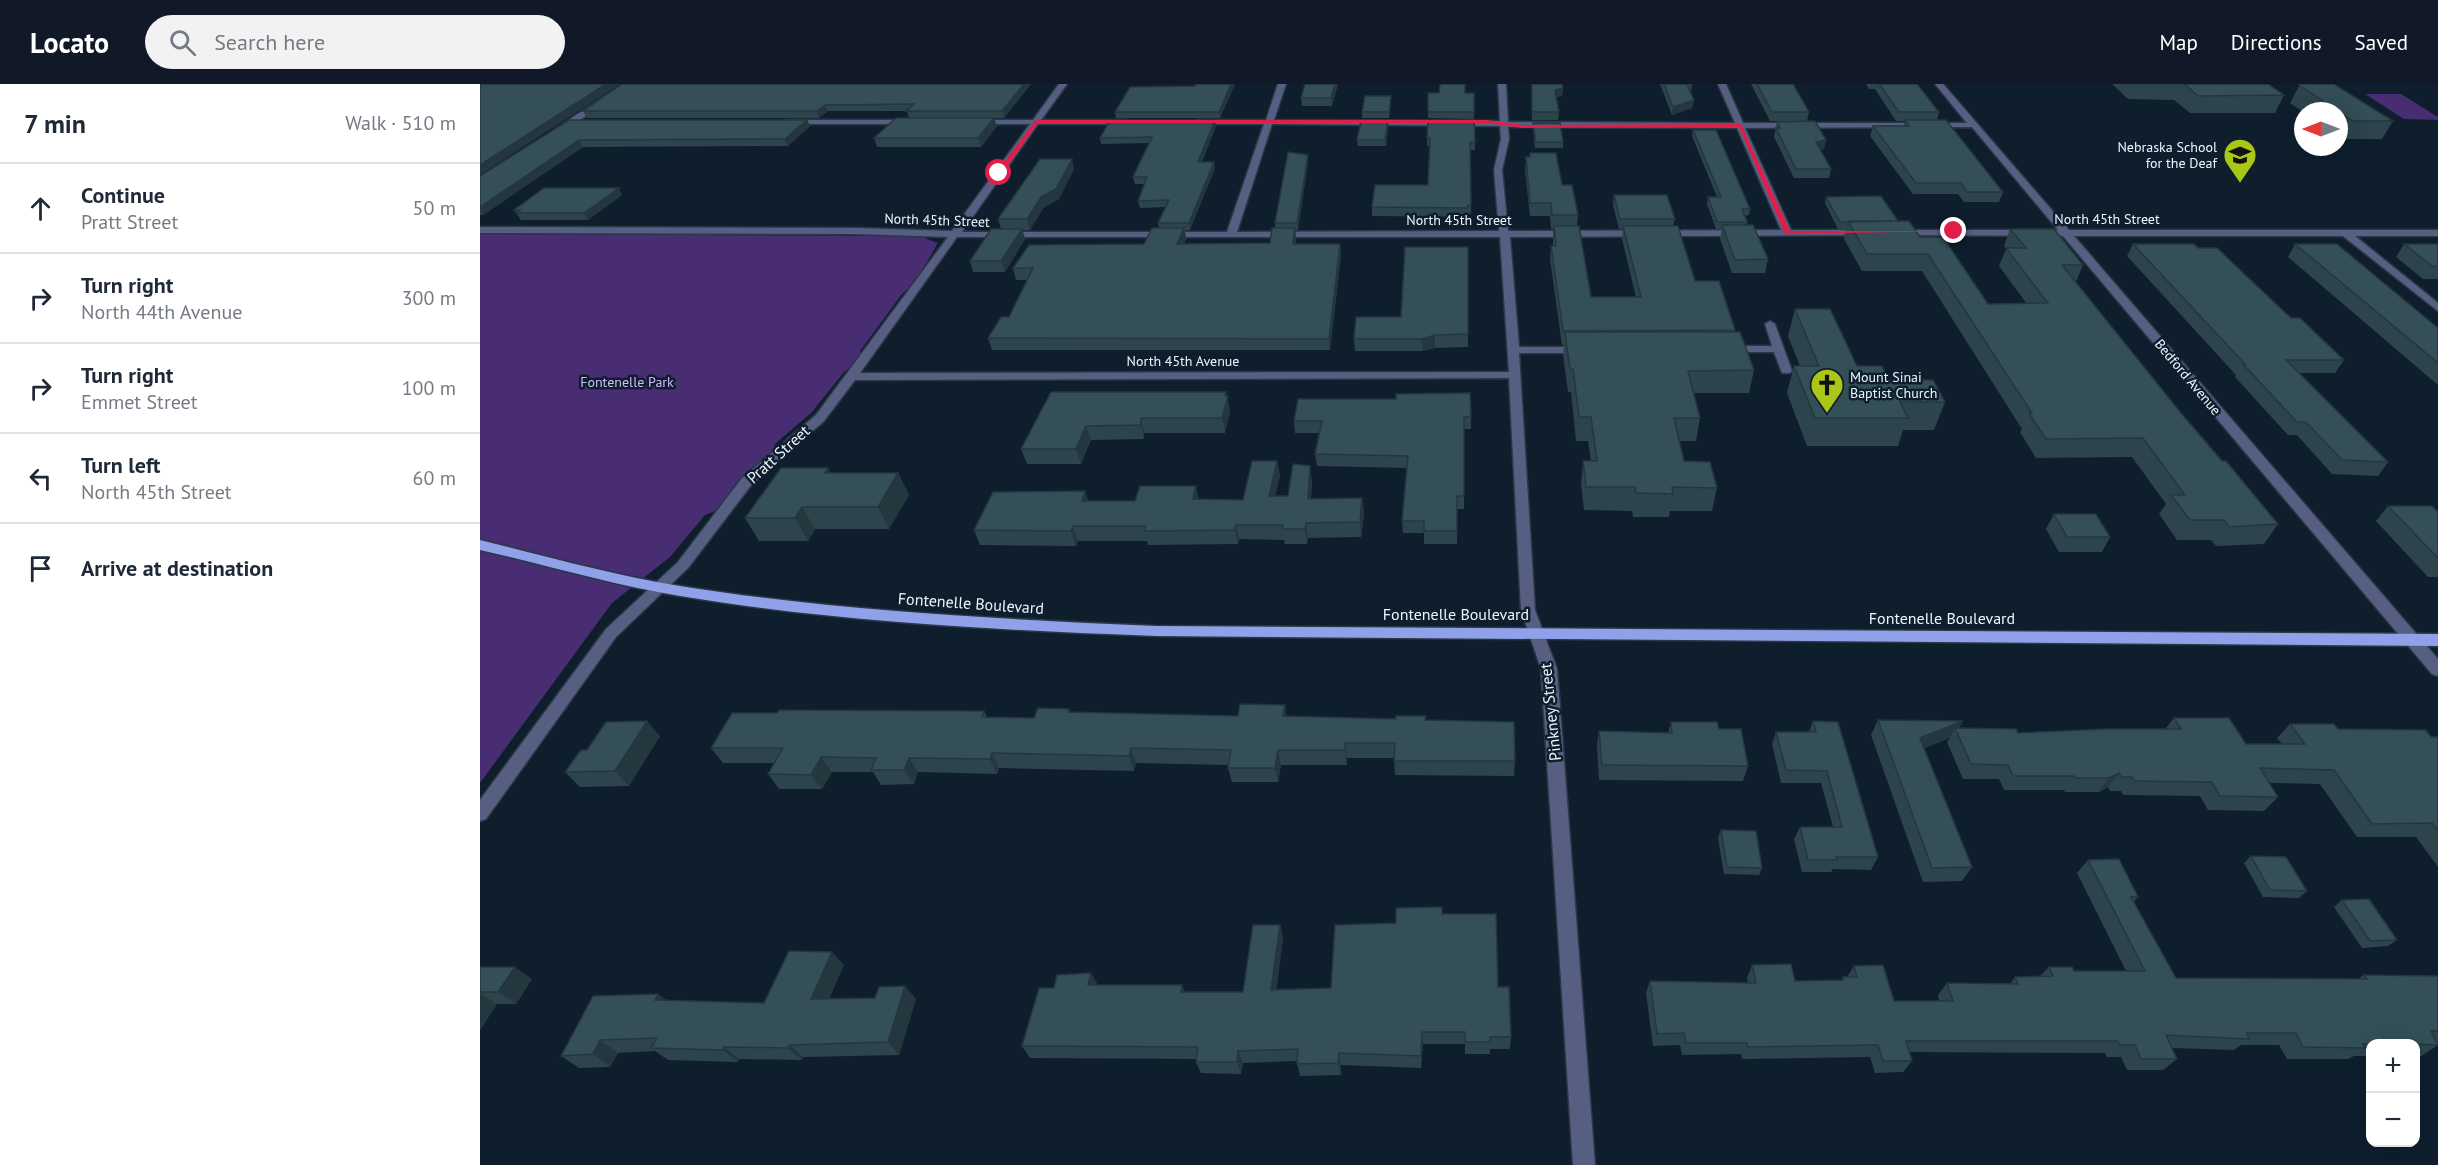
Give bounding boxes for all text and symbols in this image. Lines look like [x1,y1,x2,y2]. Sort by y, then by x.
search box [145,15,565,69]
text: Locato [30,24,109,61]
icon: search [166,26,199,59]
text: Search here [214,28,325,56]
text: Map [2159,29,2198,56]
text: Directions [2231,29,2322,56]
text: Saved [2355,29,2408,56]
north arrow [2294,102,2348,156]
text: 7 min [24,107,86,140]
text: Walk · 510 m [345,110,456,136]
school or university icon: Nebraska School for the Deaf [2222,137,2258,184]
place label: Nebraska School for the Deaf [2117,138,2218,172]
route start [985,159,1011,185]
text: Continue [81,181,165,209]
icon: ahead [24,192,57,225]
text: 50 m [413,195,456,221]
text: Pratt Street [81,209,178,235]
street label: North 45th Street [884,209,990,231]
street label: North 45th Street [2054,210,2160,228]
street label: North 45th Street [1406,211,1512,229]
route end [1940,217,1966,243]
text: Turn right [81,271,173,299]
icon: right [24,282,57,315]
text: 300 m [402,285,456,311]
text: North 44th Avenue [81,299,242,325]
street label: Bedford Avenue [2151,335,2225,419]
street label: North 45th Avenue [1127,352,1239,370]
text: Turn right [81,361,173,389]
church icon: Mount Sinai Baptist Church [1809,367,1845,414]
place label: Mount Sinai Baptist Church [1850,368,1938,402]
icon: right [24,372,57,405]
park label: Fontenelle Park [580,373,674,391]
text: 100 m [402,375,456,401]
text: Emmet Street [81,389,198,415]
street label: Pratt Street [742,420,814,487]
text: Turn left [81,451,161,479]
icon: left [24,462,57,495]
text: 60 m [413,465,456,491]
text: North 45th Street [81,479,232,505]
icon: arrive [24,552,57,585]
text: Arrive at destination [81,554,273,582]
street label: Fontenelle Boulevard [897,588,1045,618]
street label: Fontenelle Boulevard [1383,604,1529,624]
street label: Fontenelle Boulevard [1869,608,2015,628]
street label: Pinkney Street [1535,662,1565,762]
map controls [2366,1039,2420,1147]
button: + [2366,1039,2420,1093]
button: − [2366,1093,2420,1147]

